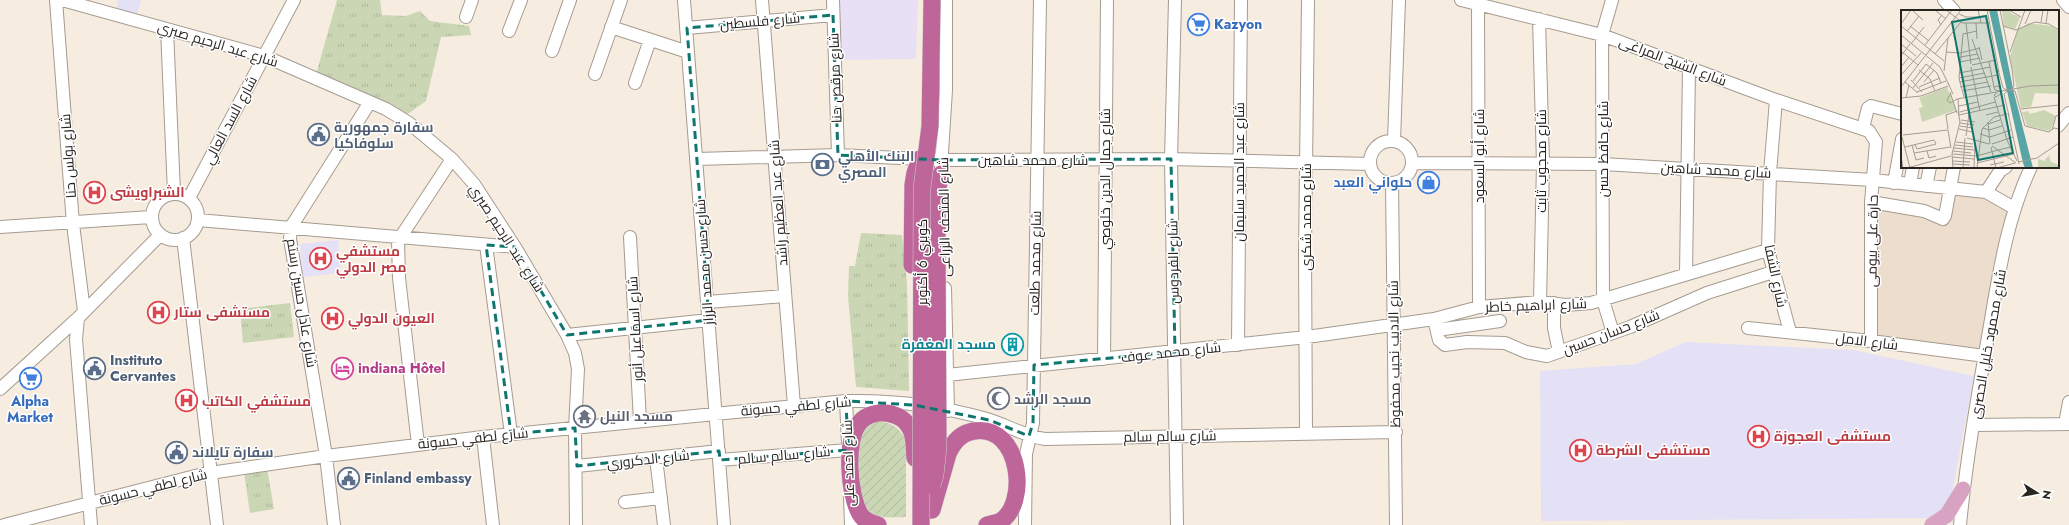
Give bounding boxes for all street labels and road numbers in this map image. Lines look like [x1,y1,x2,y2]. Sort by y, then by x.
street label: شارع فلسطين [719,8,801,34]
street label: شارع عبد الرحيم صبري [155,16,281,74]
street label: شارع الشيخ المراغى [1616,31,1730,91]
street label: شارع مرقص حنا [823,32,847,124]
street label: شارع السد العالي [198,72,264,169]
street label: شارع حافظ حسن [1593,101,1613,197]
street label: شارع عبد الحميد سليمان [1229,102,1249,242]
street label: شارع جمال الدين خلوصي [1095,108,1116,250]
street label: شارع أبو السعود [1469,109,1489,203]
street label: شارع محجوب ثابت [1531,109,1551,213]
street label: شارع بولس حنا [55,113,81,199]
street label: شارع عبد العظيم راشد [764,139,792,267]
street label: شارع محمد شاهين [978,150,1088,170]
street label: شارع المتحف الزراعى [933,157,955,277]
street label: شارع محمد شاهين [1660,157,1772,183]
street label: شارع محمد شكرى [1296,163,1316,271]
street label: شارع عبد الرحيم صبري [463,180,549,297]
street label: حارة على بيومى [1861,195,1883,287]
street label: شارع حسن محمد الرزاز [690,198,718,327]
street label: شارع محمد طلعت [1024,210,1046,316]
street label: كوبري 6 أكتوبر [912,219,934,306]
street label: شارع الفردوس [1162,220,1184,304]
street label: شارع عادل حسين رستم [282,237,322,369]
street label: شارع الشفا [1760,243,1792,309]
street label: شارع محمود خليل الحصرى [1965,268,2011,420]
street label: شارع اسماعيل أنور [622,276,648,383]
street label: شارع الاديب نجيب محفوظ [1383,280,1405,428]
street label: شارع ابراهيم خاطر [1484,293,1587,317]
street label: شارع حسان حسين [1560,304,1662,360]
street label: شارع الامل [1835,327,1899,355]
street label: شارع محمد عوف [1120,337,1222,367]
street label: شارع لطفي حسونة [740,391,852,423]
street label: شارع احمد على [836,419,860,507]
street label: شارع لطفي حسونة [417,422,529,456]
street label: شارع سالم سالم [1123,425,1217,447]
street label: شارع سالم سالم [737,441,831,469]
street label: شارع الدكروري [606,445,691,475]
street label: شارع لطفي حسونة [97,464,210,512]

